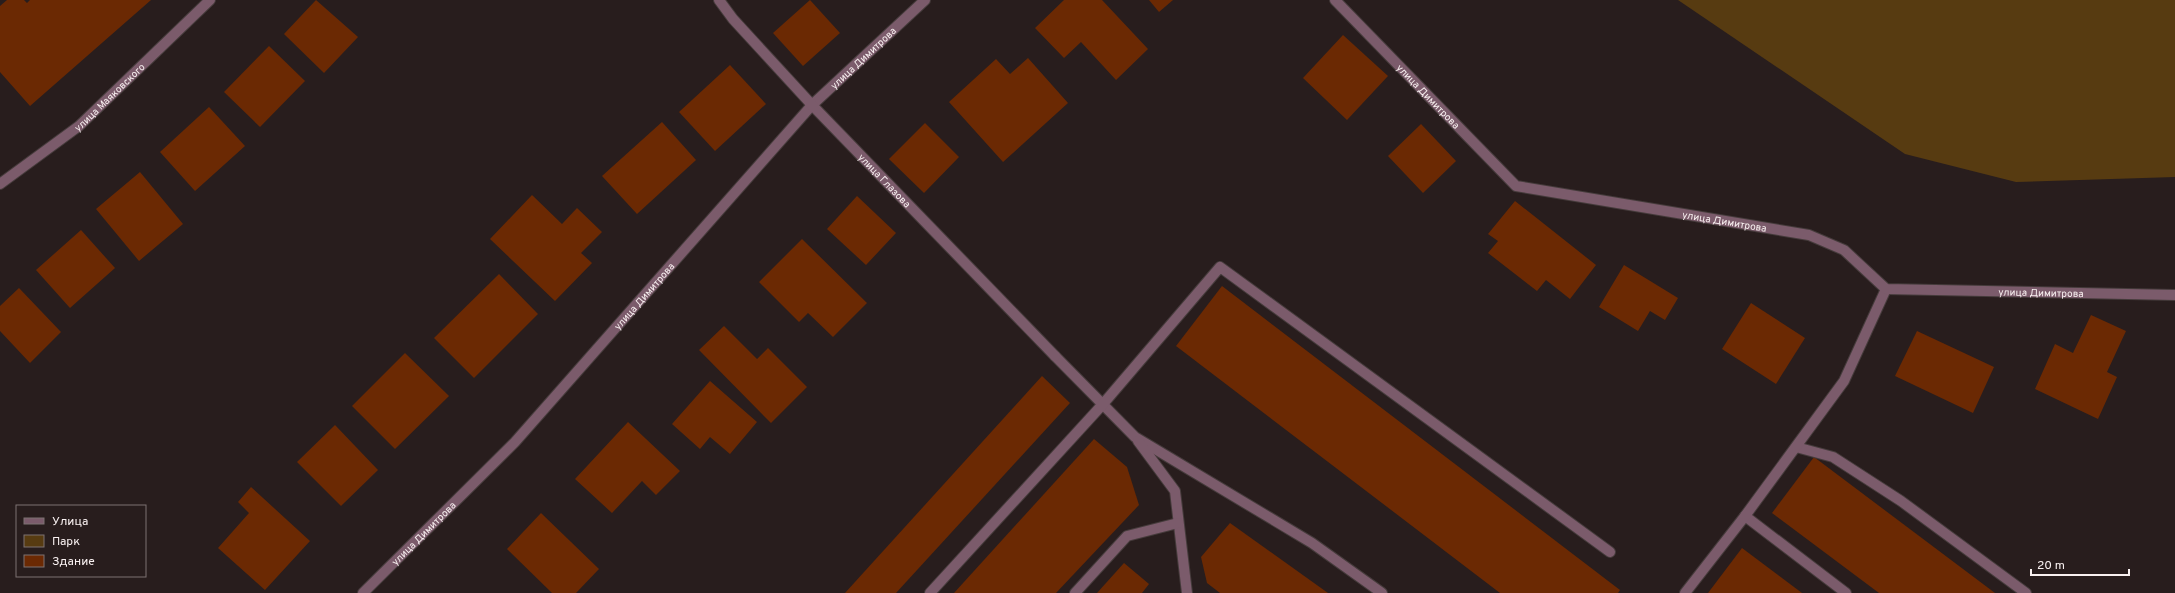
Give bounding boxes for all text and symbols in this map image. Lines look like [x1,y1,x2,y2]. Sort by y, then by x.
street label: улица Димитрова [828,25,900,93]
street label: улица Маяковского [72,61,149,135]
street label: улица Димитрова [1393,62,1462,132]
street label: улица Глазова [855,151,913,211]
street label: улица Димитрова [1681,209,1767,236]
street label: улица Димитрова [612,261,678,333]
street label: улица Димитрова [1998,286,2084,301]
street label: улица Димитрова [389,499,459,569]
legend [16,505,146,577]
text: Улица [52,514,88,530]
text: Парк [52,534,80,550]
scale bar [2031,551,2129,577]
text: Здание [52,554,95,570]
text: 20 m [2037,558,2065,574]

